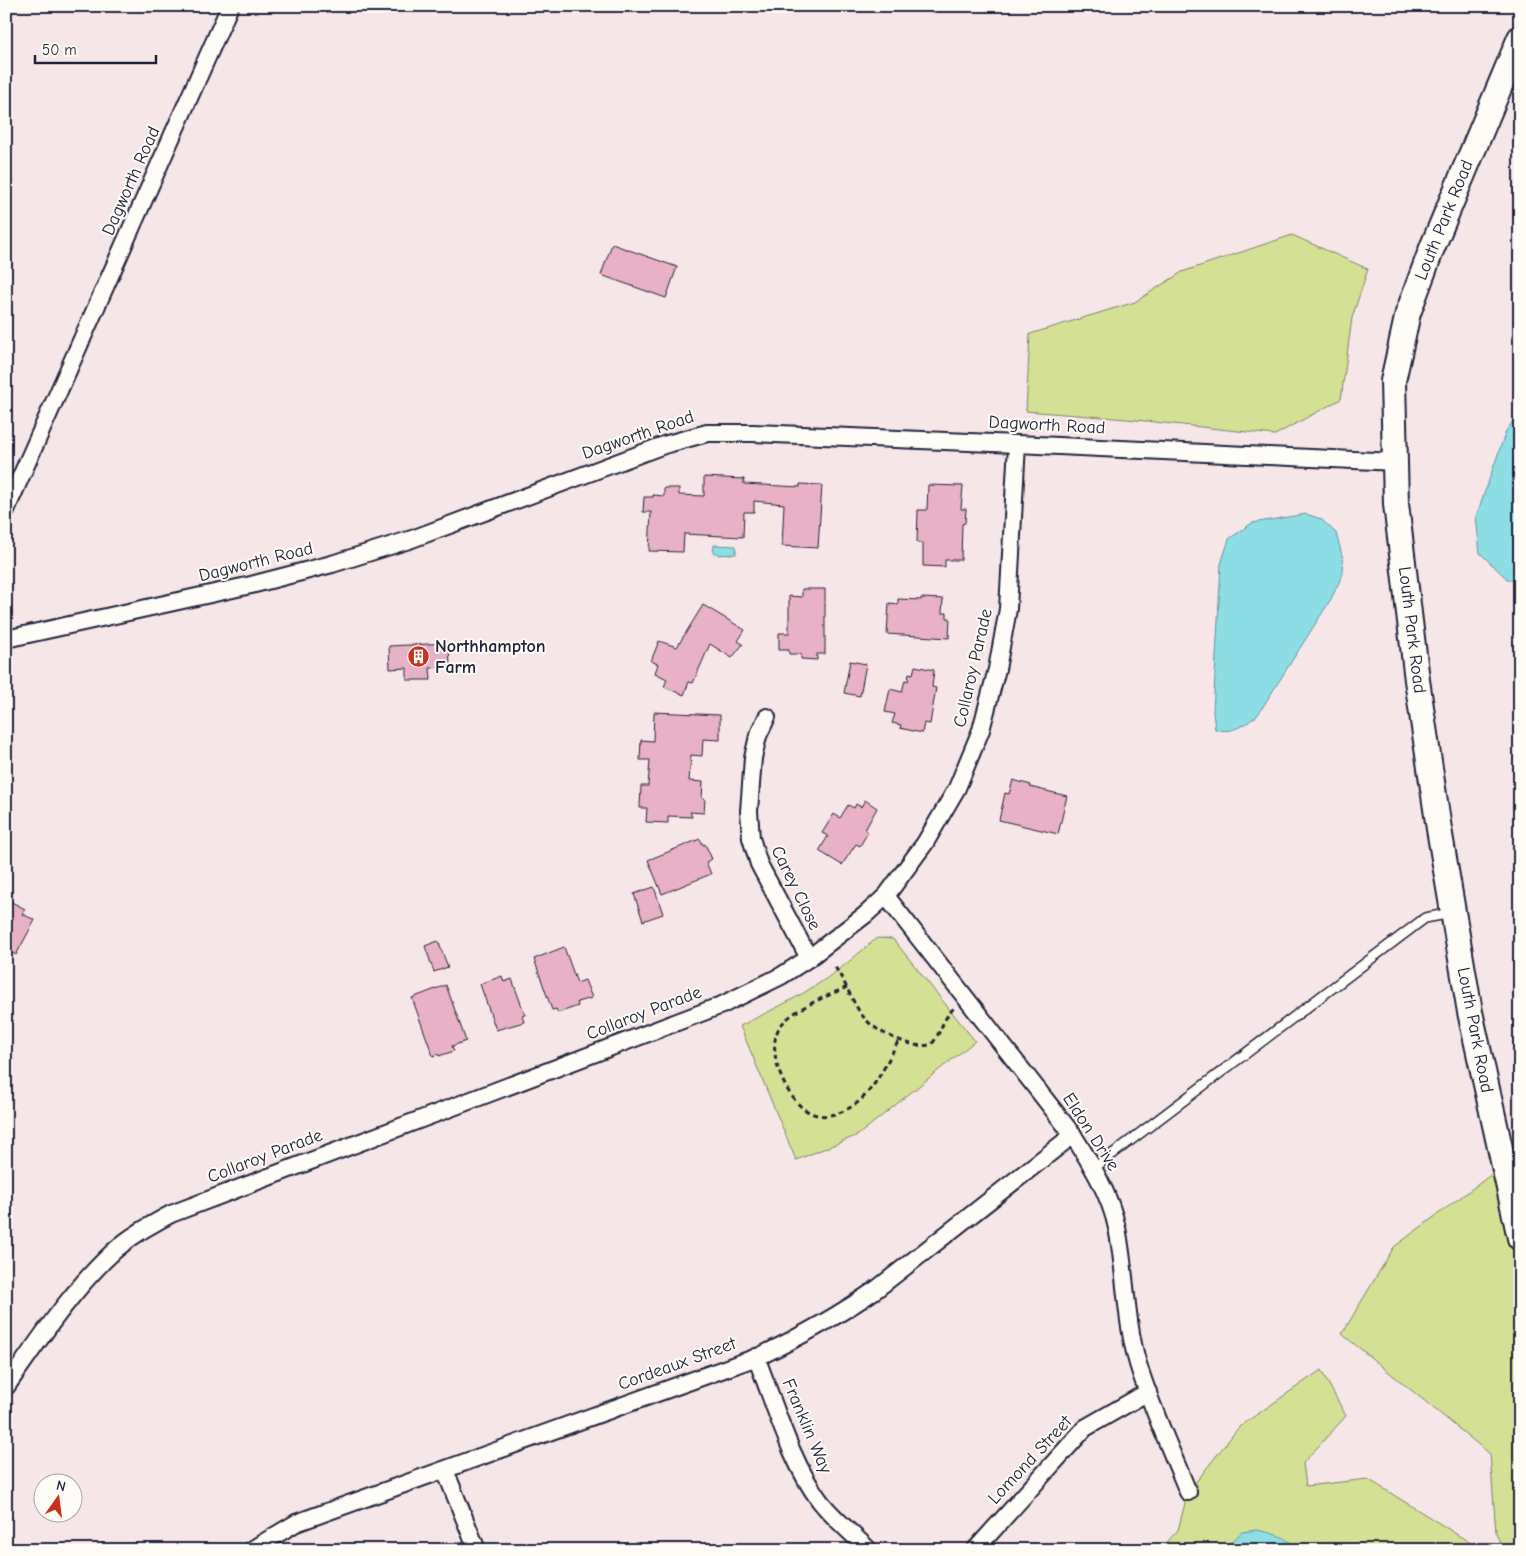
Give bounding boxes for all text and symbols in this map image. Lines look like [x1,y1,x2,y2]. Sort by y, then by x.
scale bar [35,32,156,64]
text: 50 m [42,41,77,59]
street label: Dagworth Road [98,123,164,239]
street label: Louth Park Road [1410,157,1478,283]
street label: Dagworth Road [579,406,697,464]
street label: Dagworth Road [988,411,1106,439]
street label: Dagworth Road [197,538,315,586]
street label: Louth Park Road [1394,565,1430,695]
street label: Collaroy Parade [949,607,997,729]
place label: Northhampton Farm [435,636,546,678]
building icon: Northhampton Farm [407,644,431,668]
street label: Carey Close [767,842,825,934]
street label: Louth Park Road [1453,965,1497,1095]
street label: Collaroy Parade [584,981,704,1045]
street label: Eldon Drive [1058,1089,1124,1175]
street label: Collaroy Parade [205,1124,325,1188]
street label: Cordeaux Street [615,1333,740,1395]
street label: Franklin Way [778,1375,837,1477]
street label: Lomond Street [984,1411,1077,1509]
north arrow [32,1474,82,1524]
text: N [55,1477,68,1495]

